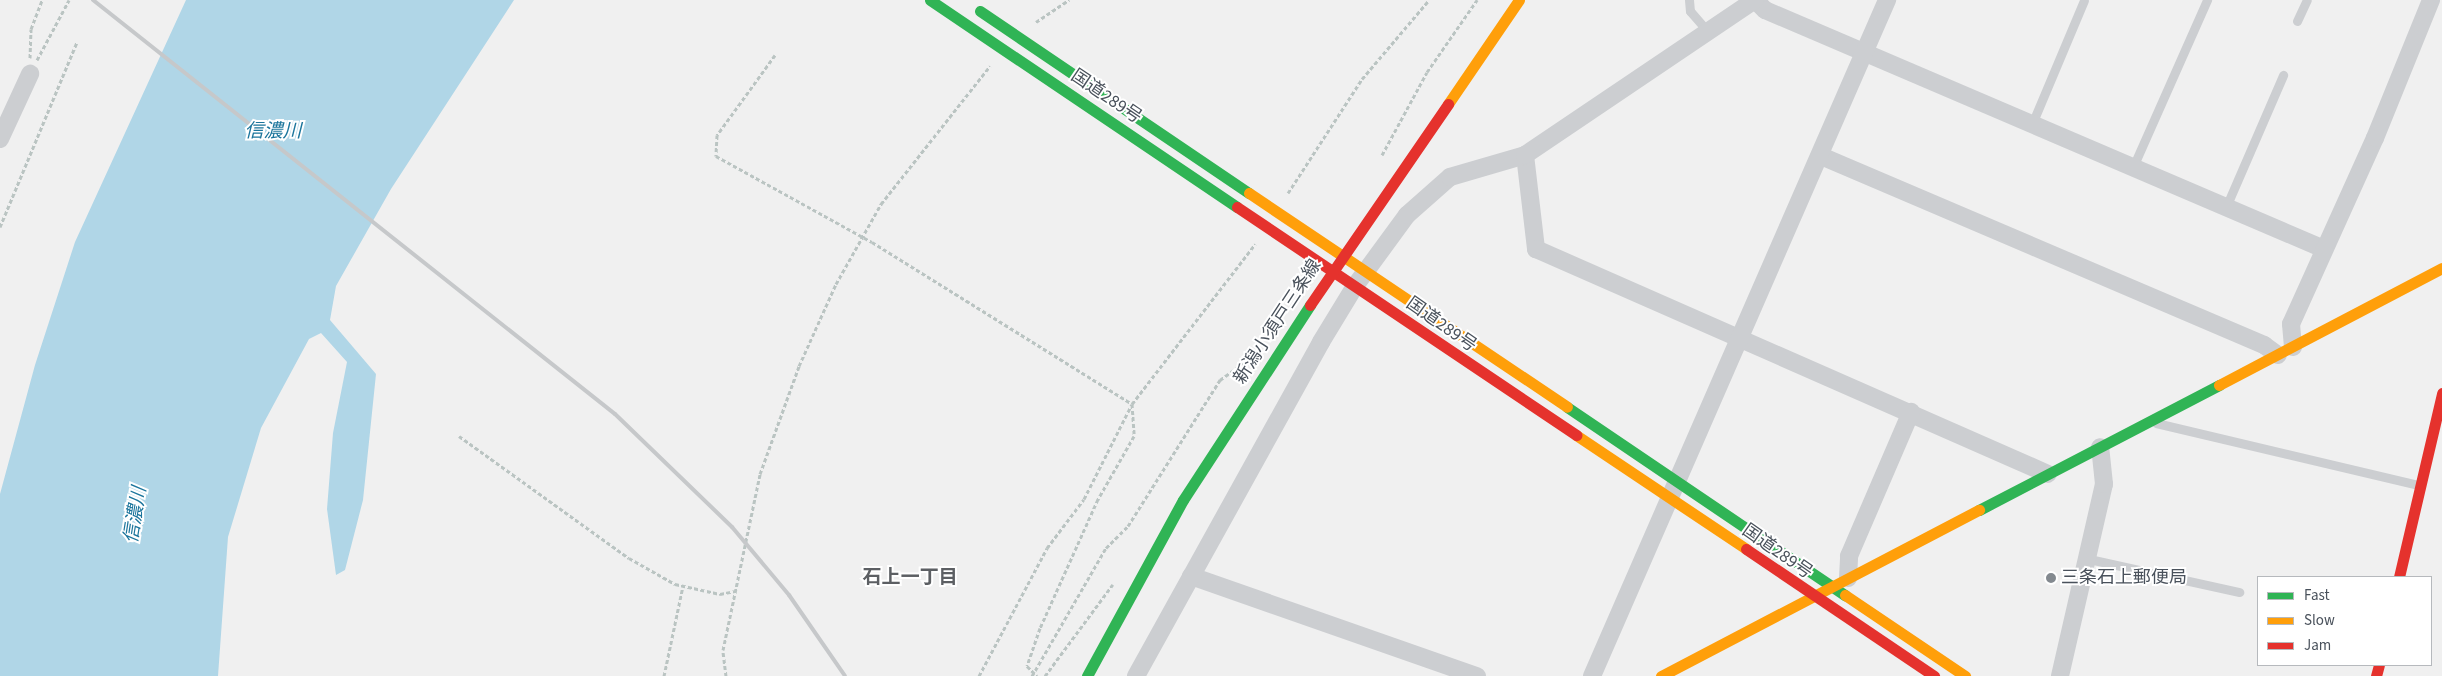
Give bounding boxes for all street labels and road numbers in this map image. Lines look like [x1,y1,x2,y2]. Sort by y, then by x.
street label: 国道289号 [1066,65,1146,129]
street label: 新潟小須戸三条線 [1230,256,1326,388]
street label: 国道289号 [1402,293,1480,357]
street label: 国道289号 [1738,520,1816,584]

